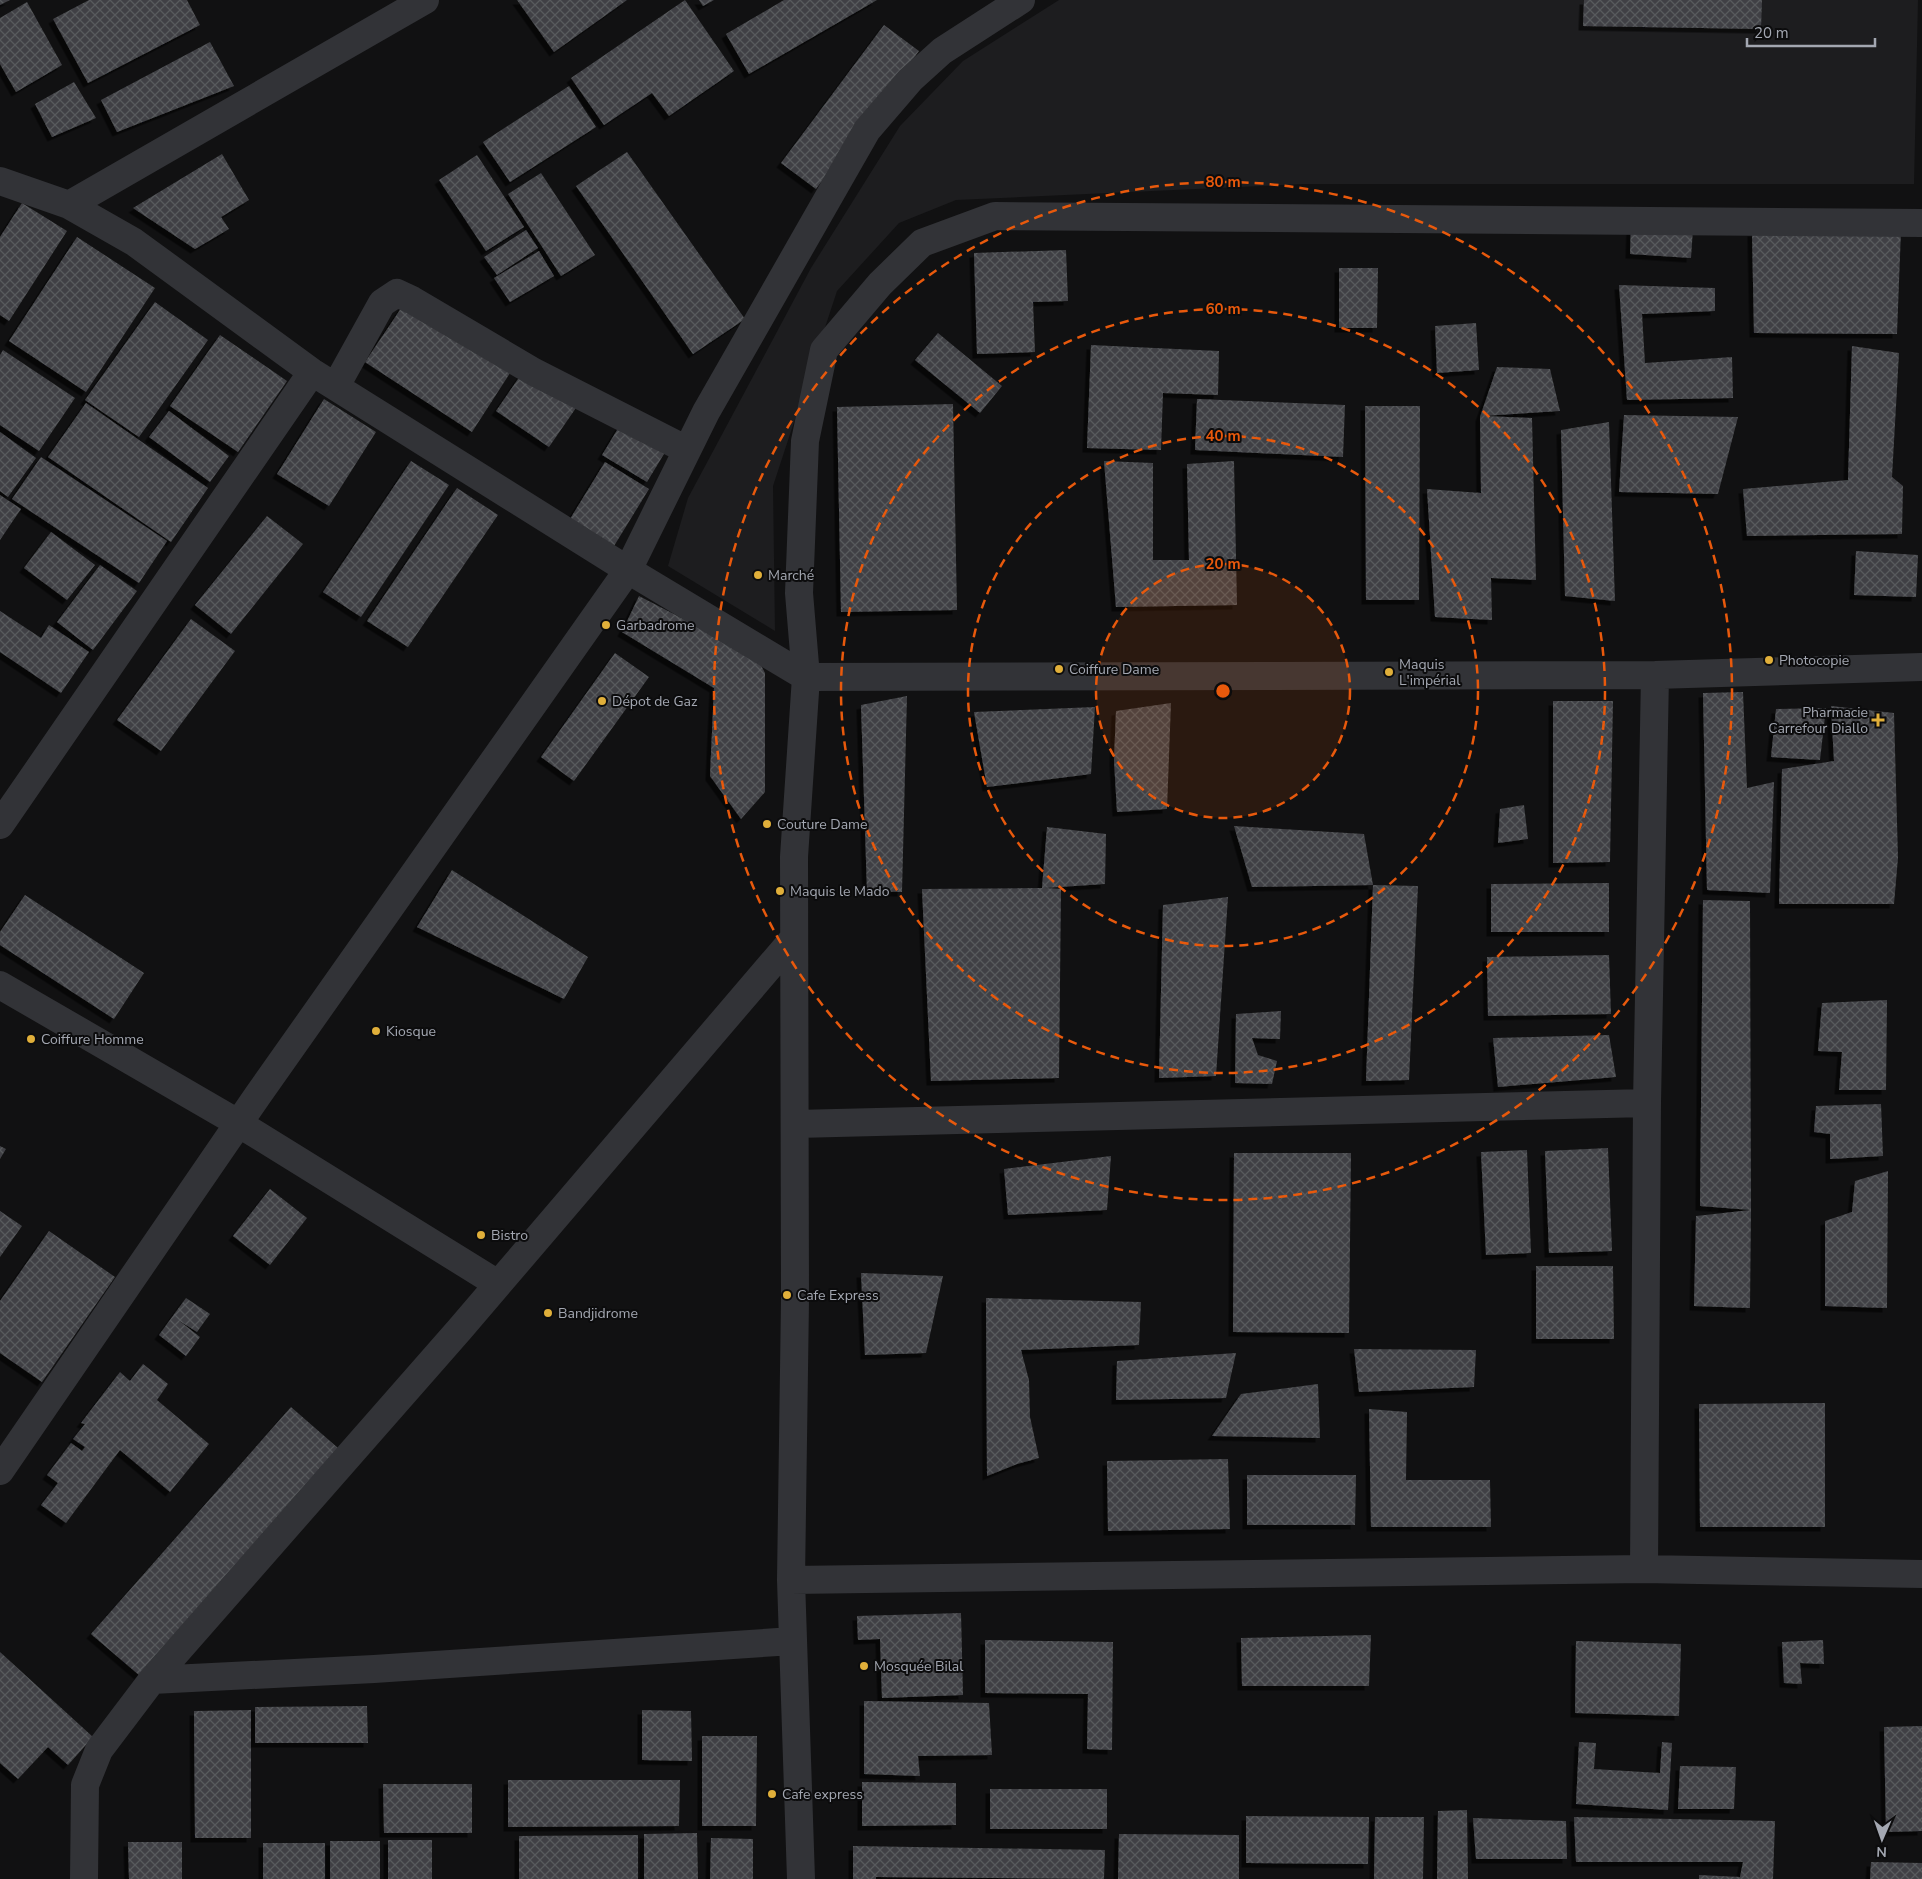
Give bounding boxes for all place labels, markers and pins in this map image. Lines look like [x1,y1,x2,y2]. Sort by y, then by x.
place label: Marché [768,566,814,585]
marker: Marché [752,569,764,581]
place label: Garbadrome [616,616,694,635]
marker: Garbadrome [600,619,612,631]
place label: Photocopie [1779,651,1849,670]
marker: Photocopie [1763,654,1775,666]
place label: Maquis L'impérial [1399,655,1461,690]
place label: Coiffure Dame [1069,660,1159,679]
marker: Coiffure Dame [1053,663,1065,675]
marker: Maquis L'impérial [1383,666,1395,678]
centre of rings [1214,682,1232,700]
place label: Dépot de Gaz [612,692,698,711]
marker: Dépot de Gaz [596,695,608,707]
place label: Pharmacie Carrefour Diallo [1768,703,1868,738]
marker: Pharmacie Carrefour Diallo [1872,714,1884,726]
place label: Couture Dame [777,815,868,834]
marker: Couture Dame [761,818,773,830]
place label: Maquis le Mado [790,882,890,901]
marker: Maquis le Mado [774,885,786,897]
place label: Kiosque [386,1022,436,1041]
marker: Kiosque [370,1025,382,1037]
place label: Coiffure Homme [41,1030,144,1049]
marker: Coiffure Homme [25,1033,37,1045]
place label: Bistro [491,1226,528,1245]
marker: Bistro [475,1229,487,1241]
place label: Cafe Express [797,1286,879,1305]
marker: Cafe Express [781,1289,793,1301]
place label: Bandjidrome [558,1304,638,1323]
marker: Bandjidrome [542,1307,554,1319]
place label: Mosquée Bilal [874,1657,964,1676]
marker: Mosquée Bilal [858,1660,870,1672]
place label: Cafe express [782,1785,863,1804]
marker: Cafe express [766,1788,778,1800]

